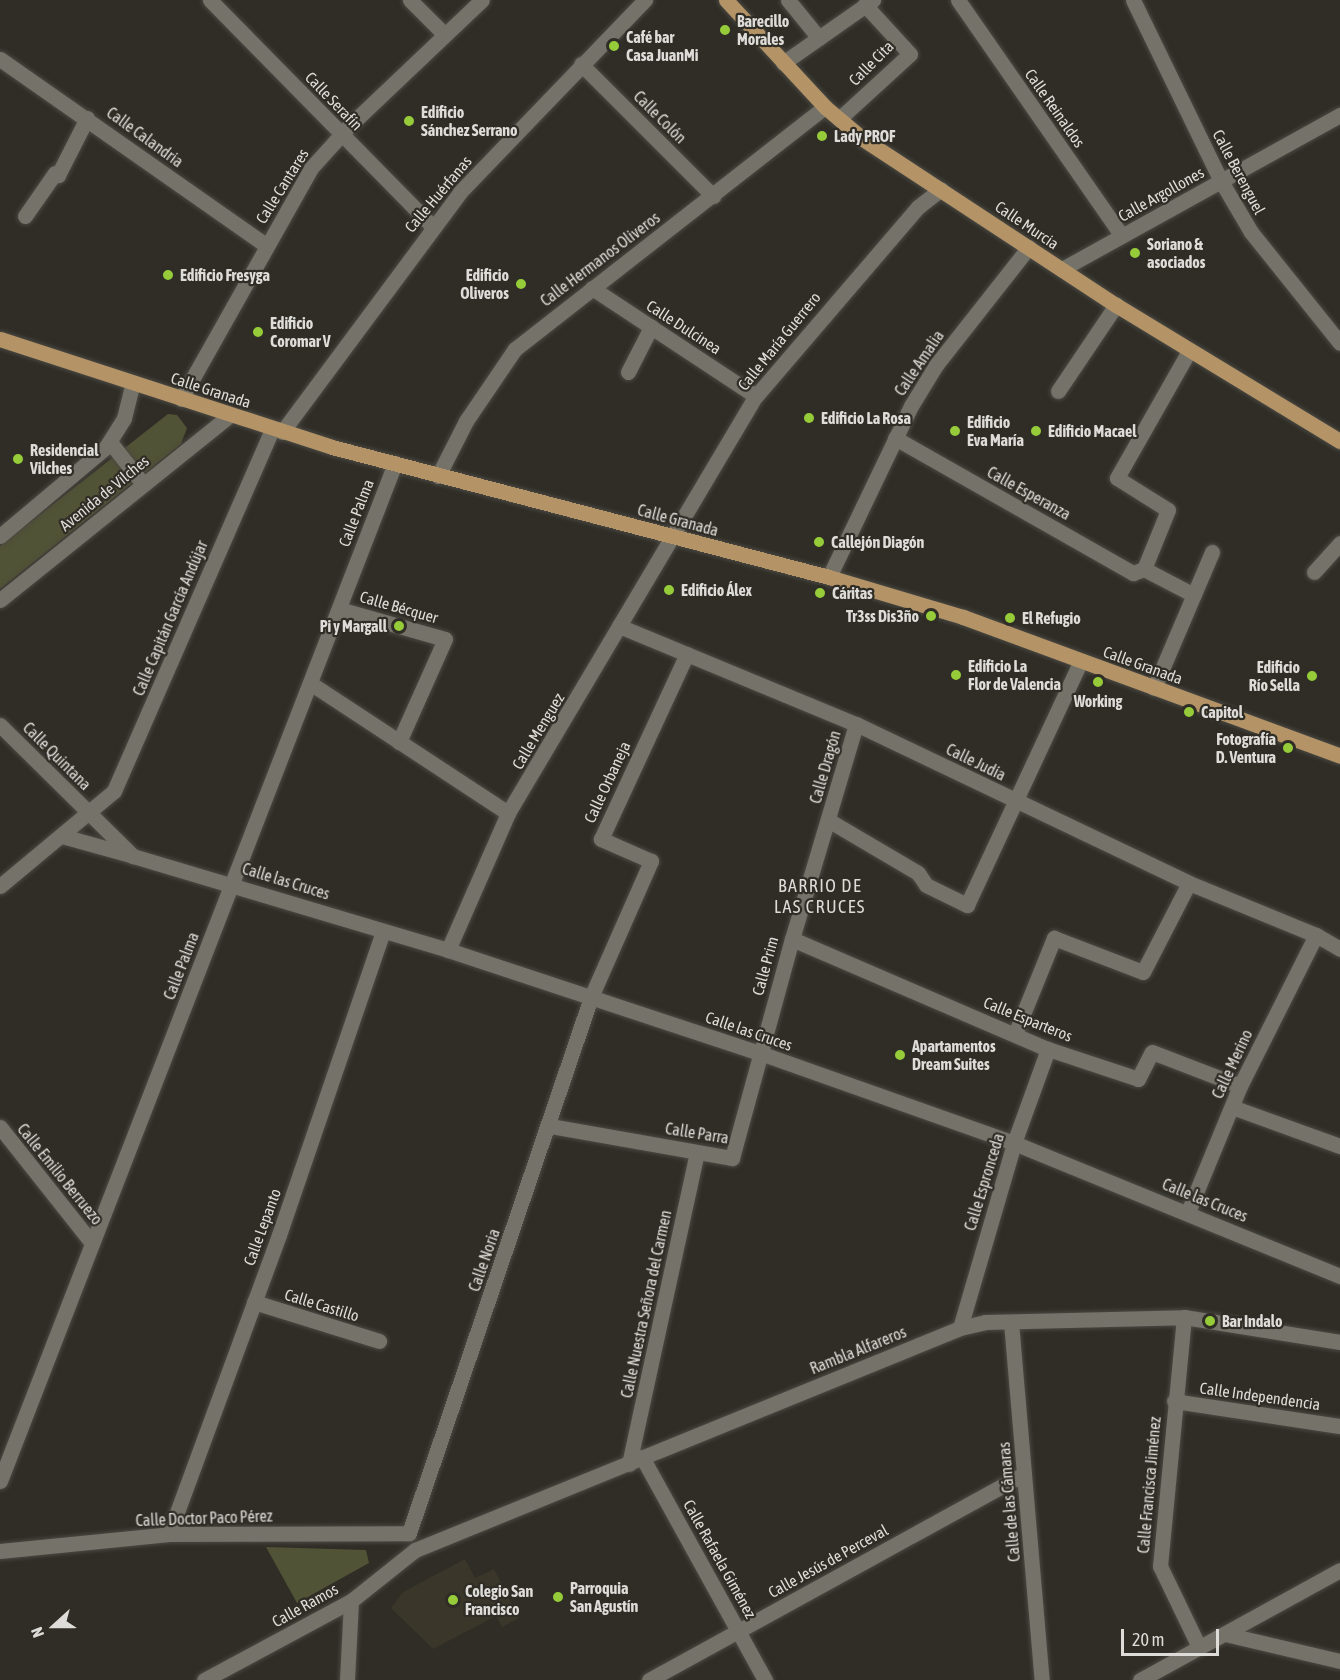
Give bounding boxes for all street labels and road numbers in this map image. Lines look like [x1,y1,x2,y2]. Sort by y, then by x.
street label: Calle Cita [845,37,897,89]
street label: Calle Reinaldos [1021,65,1089,151]
street label: Calle Serafín [301,68,367,134]
street label: Calle Colón [630,87,690,147]
street label: Calle Calandria [103,103,187,171]
street label: Calle Berenguel [1209,126,1269,218]
street label: Calle Cantares [251,145,313,227]
street label: Calle Huérfanas [400,152,476,236]
street label: Calle Argollones [1115,163,1207,225]
street label: Calle Murcia [992,197,1062,253]
street label: Calle Hermanos Oliveros [536,208,664,310]
street label: Calle María Guerrero [733,288,825,394]
street label: Calle Dulcinea [643,296,725,358]
street label: Calle Amalia [890,327,948,399]
street label: Calle Granada [169,368,253,412]
street label: Avenida de Vilches [55,451,153,535]
street label: Calle Esperanza [984,462,1074,524]
street label: Calle Palma [334,477,378,549]
street label: Calle Granada [635,500,721,540]
street label: Calle Capitán García Andújar [129,537,211,699]
street label: Calle Bécquer [358,587,440,627]
street label: Calle Granada [1101,642,1185,688]
street label: Calle Menguez [508,689,568,773]
street label: Calle Quintana [19,718,95,794]
street label: Calle Dragón [805,728,845,806]
street label: Calle Orbaneja [580,738,634,826]
street label: Calle Judía [943,739,1009,785]
street label: Calle las Cruces [240,859,332,903]
street label: Calle Palma [159,930,203,1002]
street label: Calle Prim [748,934,782,998]
street label: Calle Esparteros [981,992,1075,1046]
street label: Calle las Cruces [703,1007,795,1055]
street label: Calle Merino [1208,1026,1256,1102]
street label: Calle Parra [664,1119,730,1147]
street label: Calle Emilio Berruezo [13,1120,107,1228]
street label: Calle Espronceda [960,1131,1008,1233]
street label: Calle las Cruces [1159,1174,1251,1226]
street label: Calle Lepanto [239,1186,285,1268]
street label: Calle Nuestra Señora del Carmen [617,1208,675,1400]
street label: Calle Noria [464,1226,504,1294]
street label: Calle Castillo [282,1285,362,1325]
street label: Rambla Alfareros [807,1322,909,1378]
street label: Calle Independencia [1199,1378,1321,1414]
street label: Calle Francisca Jiménez [1133,1416,1165,1554]
street label: Calle de las Cámaras [994,1441,1024,1563]
street label: Calle Rafaela Giménez [679,1496,761,1622]
street label: Calle Doctor Paco Pérez [135,1506,273,1530]
street label: Calle Jesús de Perceval [765,1520,891,1602]
street label: Calle Ramos [269,1579,341,1631]

